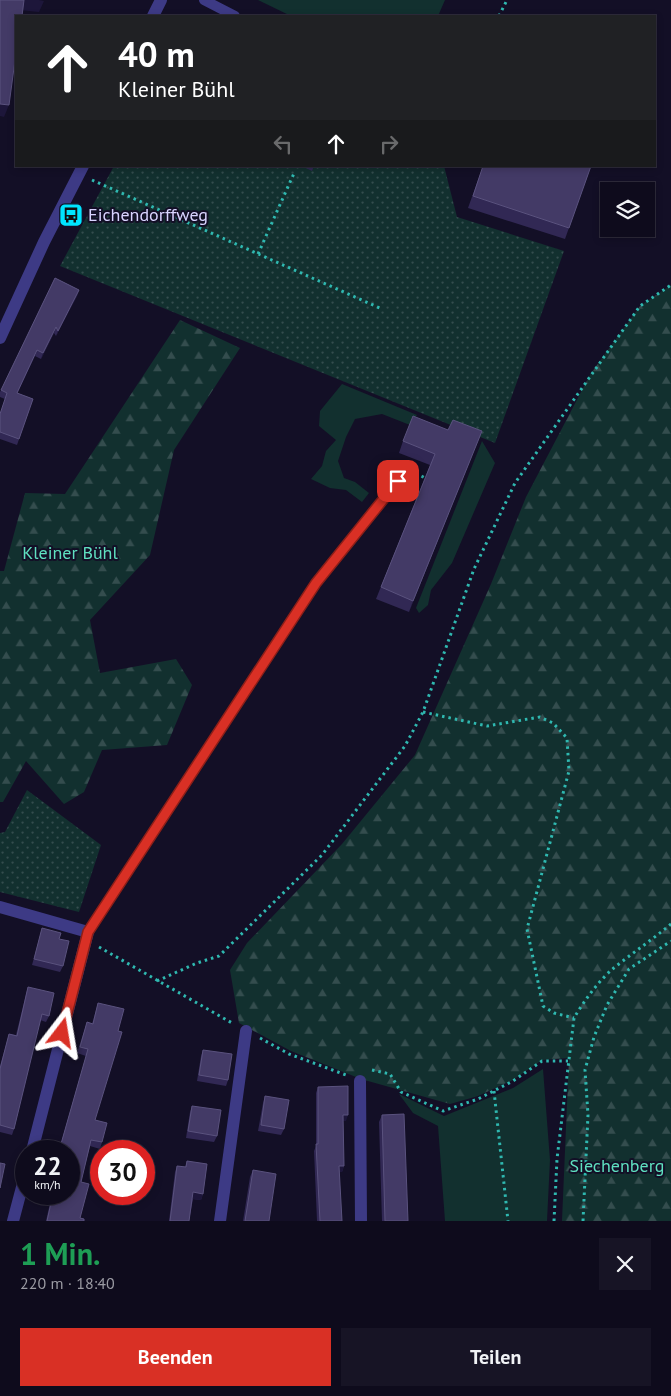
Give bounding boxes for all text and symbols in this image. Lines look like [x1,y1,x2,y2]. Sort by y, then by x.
text: 40 m [118,31,195,77]
icon: ahead [35,35,100,100]
text: Kleiner Bühl [118,75,235,103]
icon: left [269,130,297,158]
icon: ahead [322,130,350,158]
icon: right [375,130,403,158]
map controls [600,182,655,237]
button: layers [600,182,655,237]
bus stop icon: Eichendorffweg [58,202,84,228]
place label: Eichendorffweg [88,203,208,226]
pin [377,460,419,502]
icon: arrive [384,467,412,495]
park label: Kleiner Bühl [22,541,118,564]
position arrow [35,1006,87,1058]
speed limit sign: 30 [90,1140,155,1205]
text: 22 [33,1150,62,1182]
park label: Siechenberg [570,1154,664,1177]
text: km/h [34,1177,61,1192]
text: 1 Min. [20,1234,100,1273]
button: close [599,1238,651,1290]
text: 220 m · 18:40 [20,1273,115,1293]
button: Beenden [20,1328,331,1386]
button: Teilen [341,1328,651,1386]

